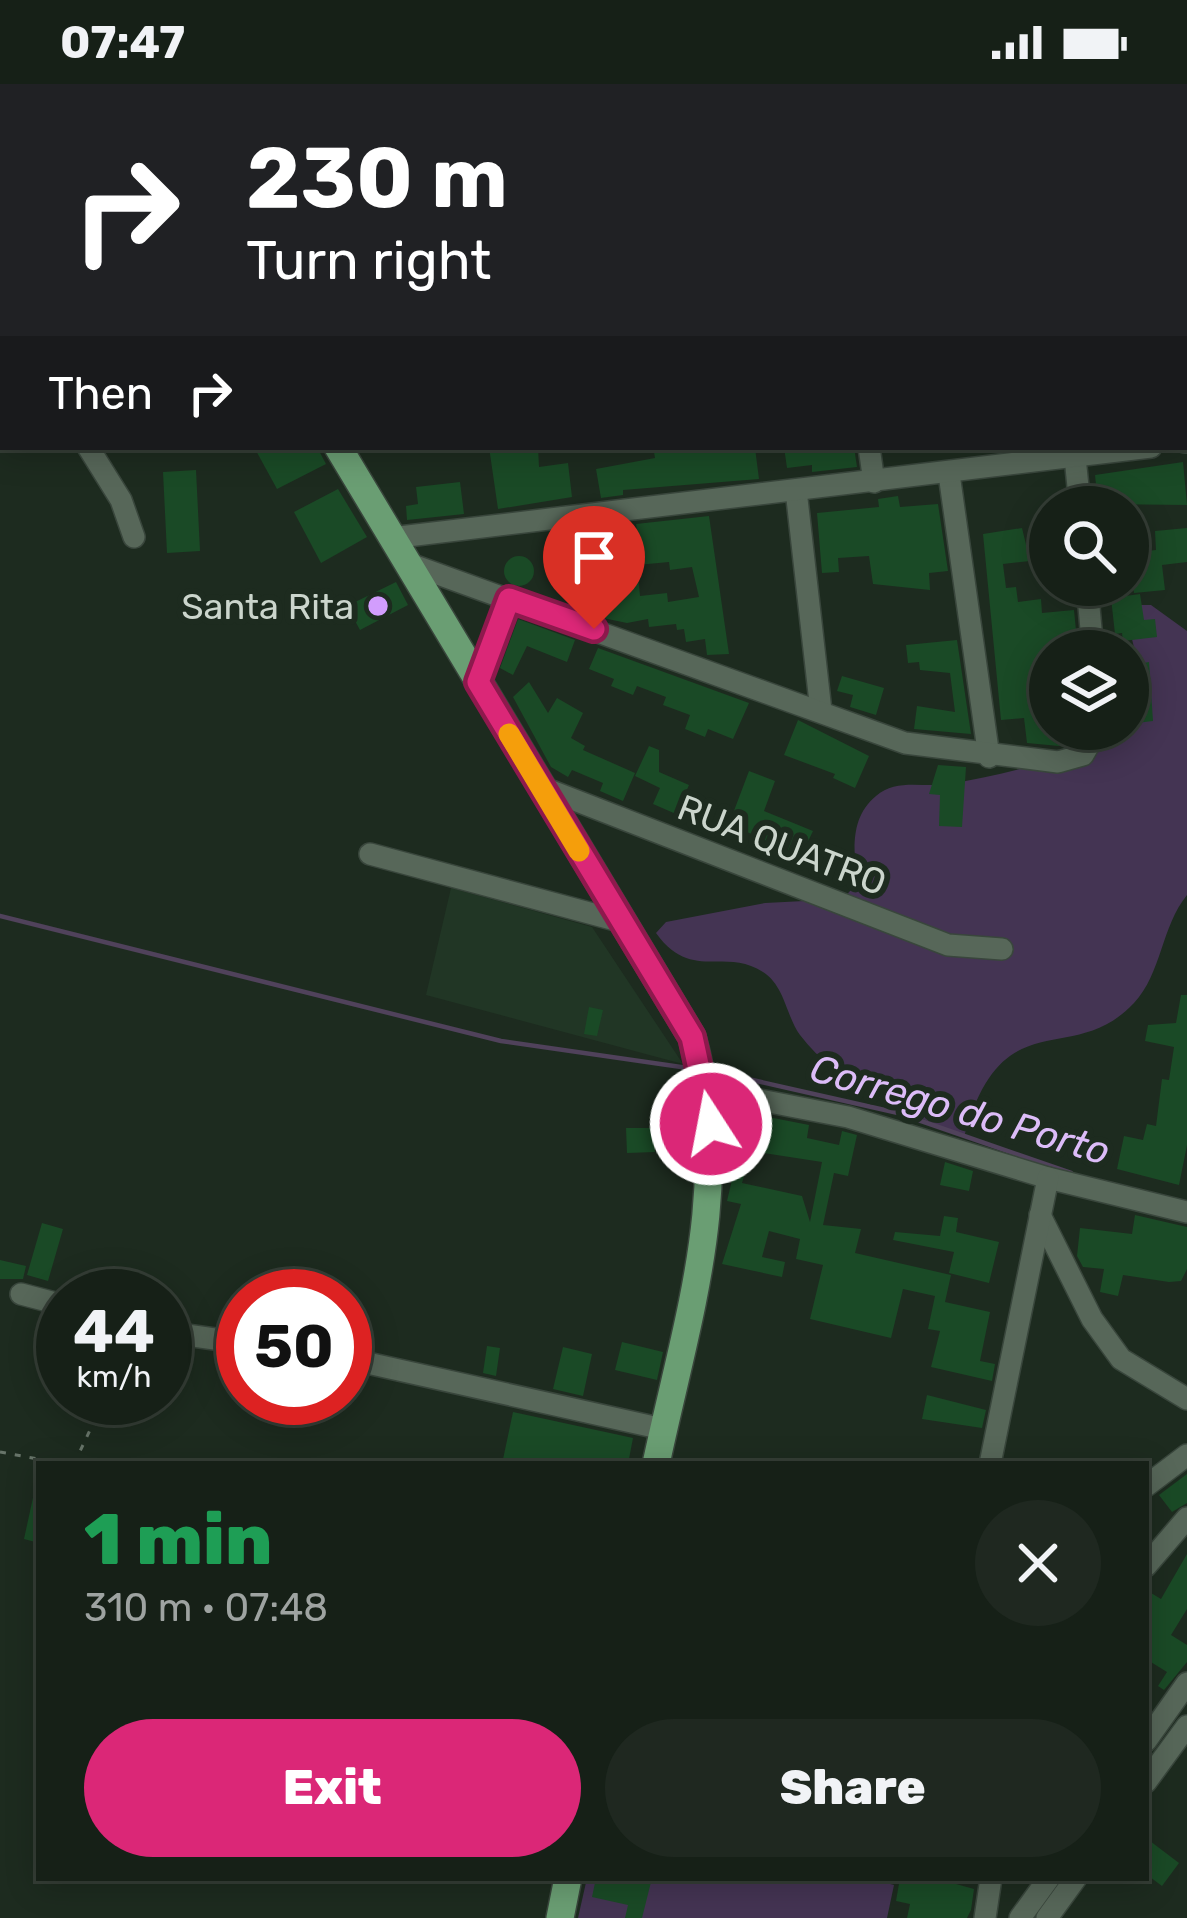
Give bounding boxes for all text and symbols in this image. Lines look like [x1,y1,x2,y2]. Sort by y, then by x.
text: 07:47 [60,16,185,69]
text: 230 m [246,128,508,228]
icon: right [48,132,204,288]
text: Turn right [246,229,491,293]
icon: right [177,360,243,426]
text: Then [48,367,153,420]
map controls [1029,486,1149,750]
button: search [1029,486,1149,606]
pin [543,506,645,629]
icon: arrive [561,524,627,590]
place label: Santa Rita [181,585,354,628]
marker: Santa Rita [365,593,391,619]
button: layers [1029,630,1149,750]
street label: RUA QUATRO [672,786,892,904]
water label: Corrego do Porto [805,1045,1115,1175]
position arrow [648,1061,774,1187]
speed limit sign: 50 [216,1269,372,1425]
text: 44 [73,1296,155,1367]
text: km/h [77,1359,151,1395]
text: 1 min [84,1497,272,1582]
button: close [975,1500,1101,1626]
text: 310 m · 07:48 [84,1585,328,1631]
button: Exit [84,1719,581,1857]
button: Share [605,1719,1101,1857]

